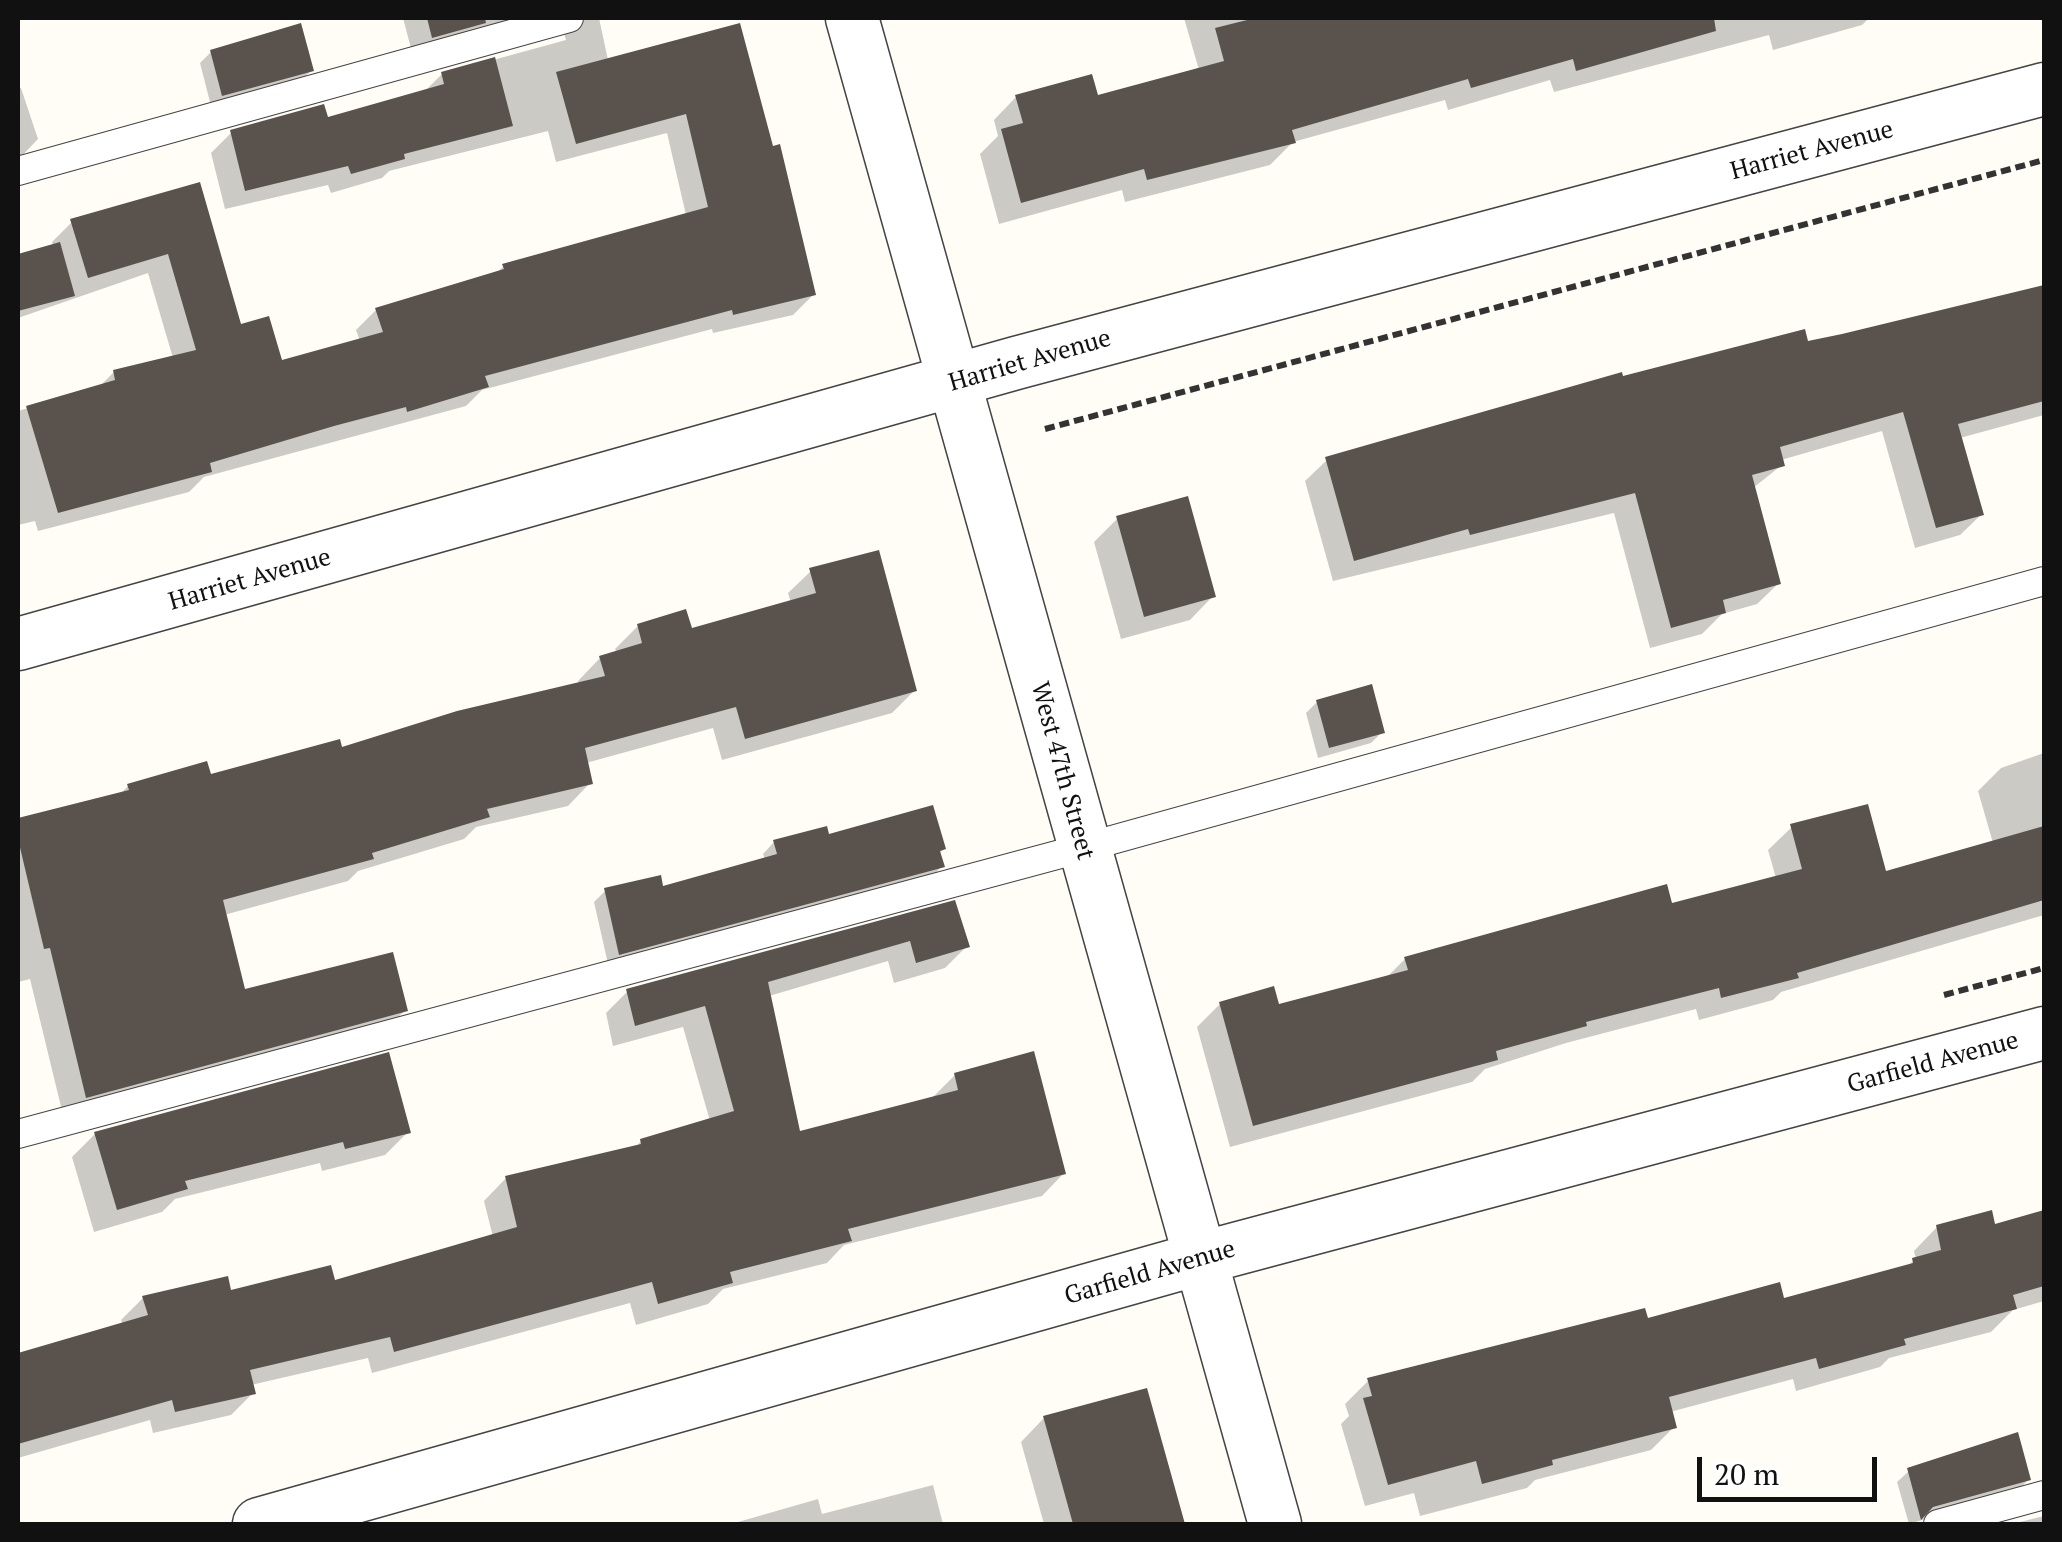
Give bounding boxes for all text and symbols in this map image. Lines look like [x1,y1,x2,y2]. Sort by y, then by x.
street label: Harriet Avenue [1727,115,1897,187]
street label: Harriet Avenue [945,324,1115,398]
street label: Harriet Avenue [165,543,335,617]
street label: West 47th Street [1024,679,1100,863]
street label: Garfield Avenue [1844,1026,2022,1100]
street label: Garfield Avenue [1061,1234,1239,1312]
scale bar [1702,1437,1882,1499]
text: 20 m [1714,1454,1779,1494]

